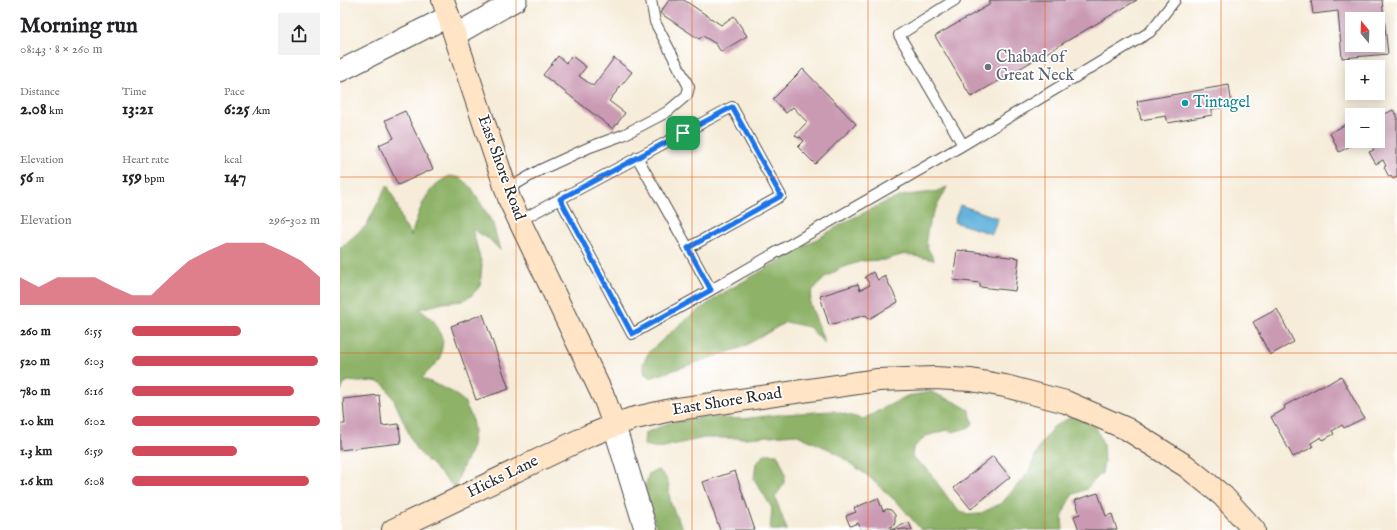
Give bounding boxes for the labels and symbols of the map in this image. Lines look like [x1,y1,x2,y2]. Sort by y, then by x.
north arrow [1345,12,1385,52]
place label: Chabad of Great Neck [996,48,1074,86]
marker: Chabad of Great Neck [983,62,993,72]
place label: Tintagel [1193,93,1251,113]
marker: Tintagel [1180,98,1190,108]
street label: East Shore Road [473,113,529,224]
pin [666,116,700,150]
street label: East Shore Road [671,383,784,421]
street label: Hicks Lane [464,451,542,503]

